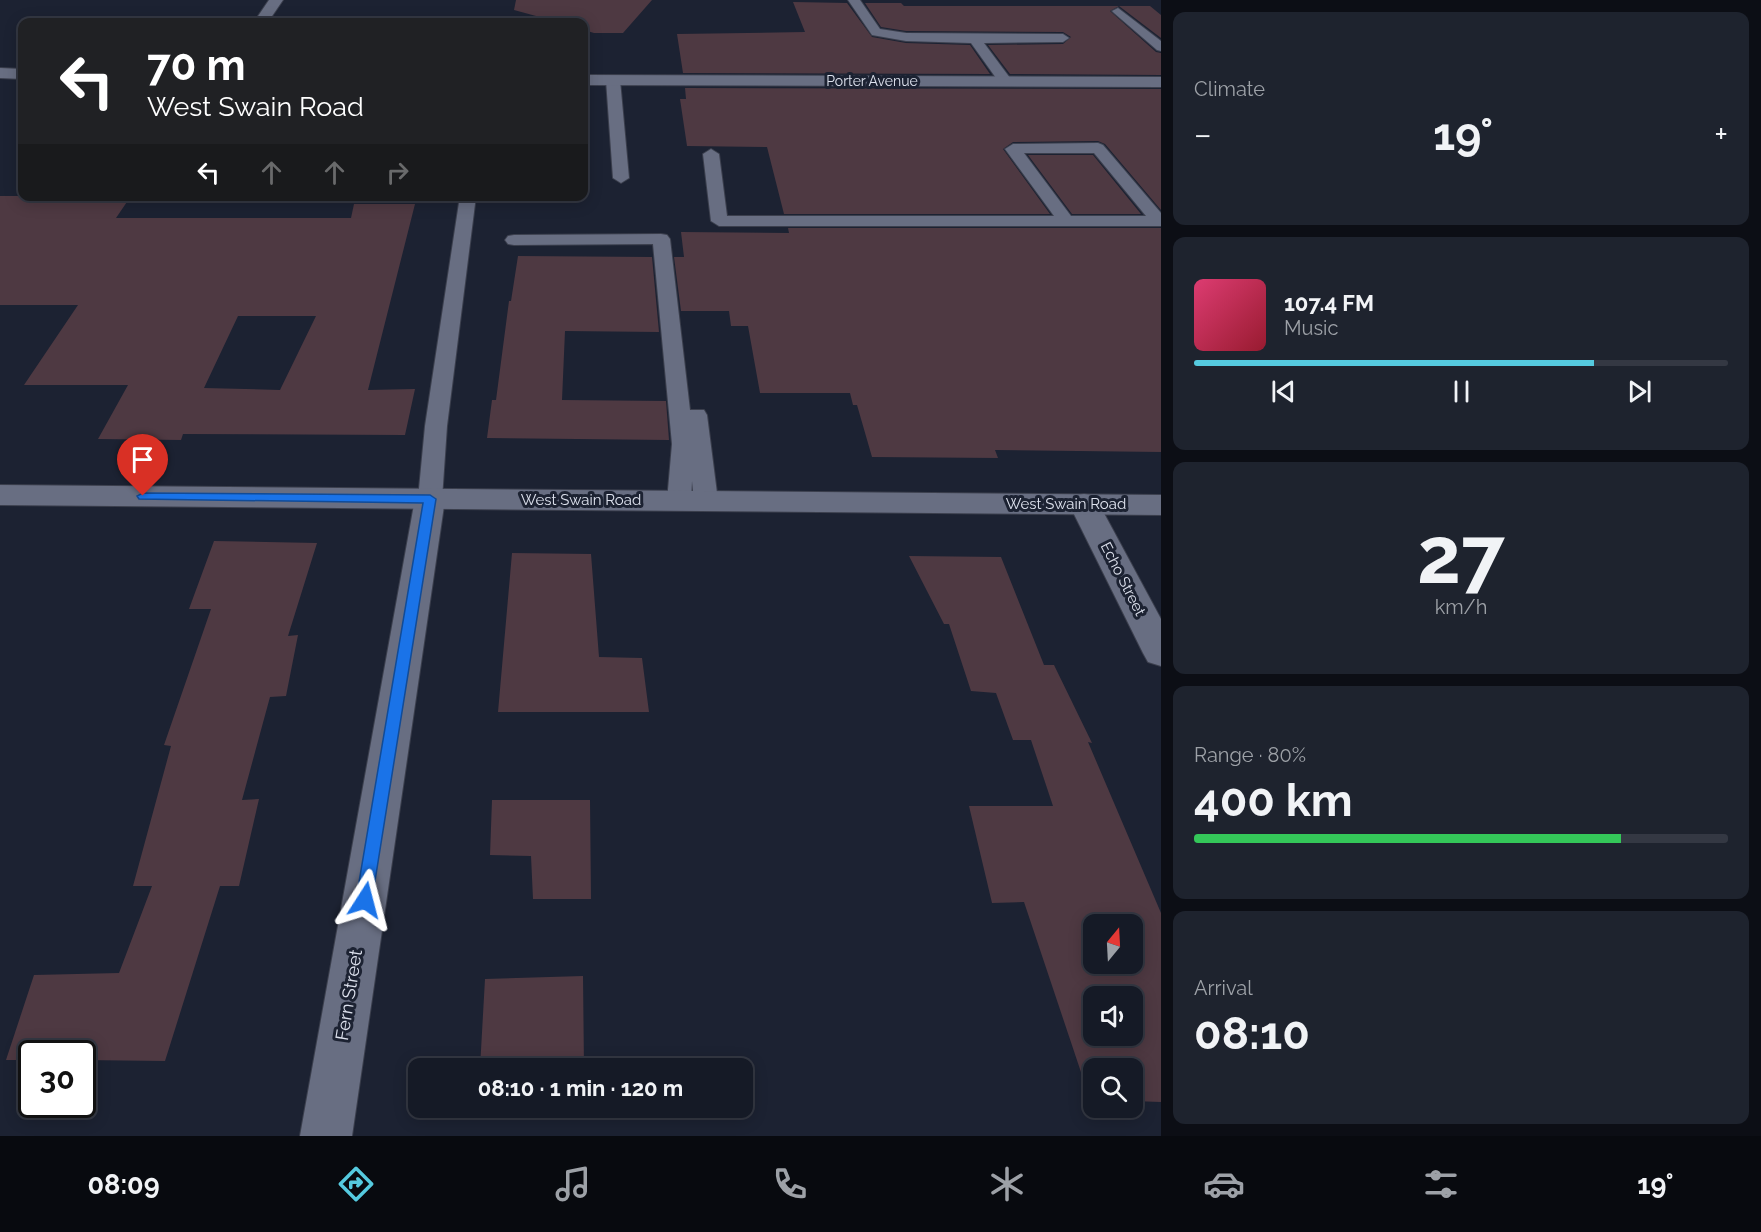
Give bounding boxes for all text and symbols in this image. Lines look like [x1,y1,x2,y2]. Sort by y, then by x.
text: 70 m [147,41,246,90]
icon: left [48,42,126,120]
street label: Porter Avenue [826,73,918,89]
text: Climate [1194,77,1265,101]
text: West Swain Road [147,91,364,122]
text: 19° [1433,108,1493,161]
text: − [1194,115,1212,154]
text: + [1714,115,1728,154]
icon: left [192,156,225,189]
icon: ahead [255,156,288,189]
icon: ahead [318,156,351,189]
icon: right [381,156,414,189]
text: 107.4 FM [1284,290,1374,316]
text: Music [1284,316,1338,340]
icon: previous [1267,375,1300,408]
icon: pause [1445,375,1478,408]
icon: next [1623,375,1656,408]
pin [117,434,168,496]
icon: arrive [126,443,159,476]
street label: West Swain Road [521,491,641,509]
street label: West Swain Road [1006,495,1126,513]
text: 27 [1417,510,1505,601]
street label: Echo Street [1097,539,1149,619]
text: km/h [1435,595,1487,619]
text: Range · 80% [1194,743,1306,767]
text: 400 km [1194,774,1353,827]
position arrow [333,868,397,932]
north arrow [1083,914,1143,974]
map controls [1083,914,1143,1118]
street label: Fern Street [331,948,366,1042]
text: Arrival [1194,976,1253,1000]
button: sound [1083,986,1143,1046]
text: 08:10 [1194,1007,1310,1060]
speed limit sign: 30 [18,1040,96,1118]
button: search [1083,1058,1143,1118]
text: 08:10 · 1 min · 120 m [478,1075,683,1101]
icon: directions [335,1163,377,1205]
icon: music [552,1163,594,1205]
icon: phone [769,1163,811,1205]
icon: climate [986,1163,1028,1205]
icon: car [1203,1163,1245,1205]
icon: filters [1420,1163,1462,1205]
text: 08:09 [88,1169,160,1200]
text: 19° [1637,1169,1673,1200]

